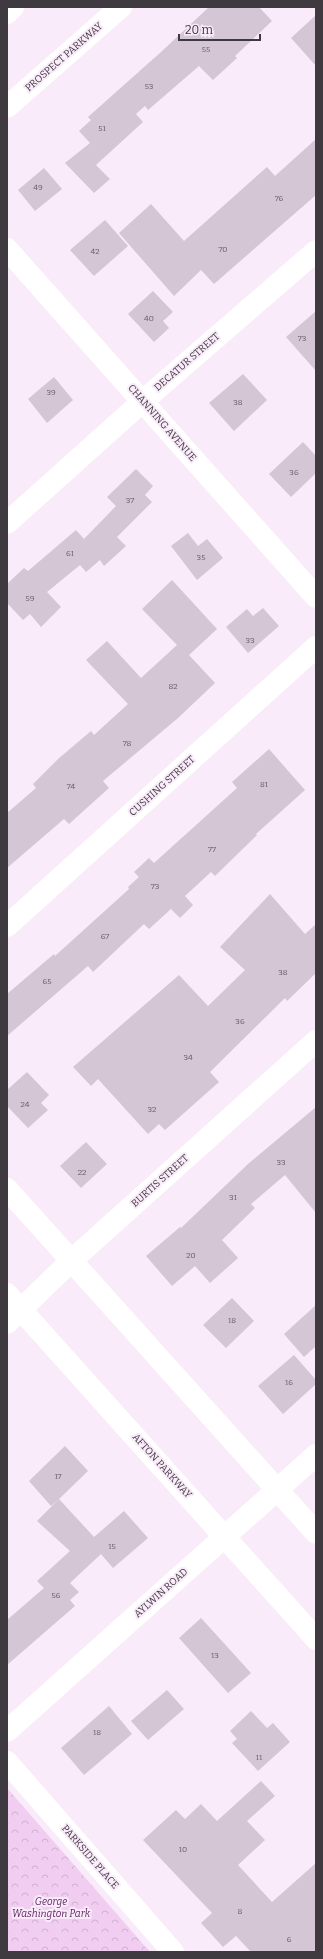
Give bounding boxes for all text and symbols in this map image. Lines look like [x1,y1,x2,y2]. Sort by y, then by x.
scale bar [179,16,260,42]
street label: PROSPECT PARKWAY [23,20,106,94]
text: 20 m [185,23,214,37]
house number: 55 [202,45,210,54]
house number: 53 [145,82,154,91]
house number: 51 [98,124,106,133]
house number: 49 [33,183,43,192]
house number: 76 [275,194,284,203]
house number: 70 [219,245,228,254]
house number: 42 [90,247,100,256]
house number: 40 [144,314,154,323]
street label: DECATUR STREET [152,330,222,394]
house number: 73 [298,334,307,343]
street label: CHANNING AVENUE [125,382,199,464]
house number: 39 [46,388,56,397]
house number: 38 [233,398,243,407]
house number: 36 [289,468,299,477]
house number: 37 [126,496,134,505]
house number: 61 [66,549,75,558]
house number: 35 [197,553,205,562]
house number: 59 [26,594,35,603]
house number: 33 [246,636,255,645]
house number: 82 [168,682,178,691]
house number: 78 [123,739,132,748]
street label: CUSHING STREET [127,753,197,819]
house number: 81 [260,780,269,789]
house number: 74 [67,782,76,791]
house number: 77 [208,845,216,854]
house number: 73 [151,882,160,891]
house number: 67 [101,932,109,941]
house number: 38 [278,968,288,977]
house number: 65 [43,977,51,986]
house number: 36 [235,1017,245,1026]
house number: 34 [183,1053,193,1062]
house number: 24 [20,1100,30,1109]
house number: 32 [148,1105,156,1114]
street label: BURTIS STREET [129,1152,191,1210]
house number: 33 [277,1158,286,1167]
house number: 22 [78,1168,86,1177]
house number: 31 [229,1193,238,1202]
house number: 20 [186,1251,196,1260]
house number: 18 [228,1316,236,1325]
house number: 16 [285,1378,293,1387]
street label: AFTON PARKWAY [130,1431,195,1501]
house number: 17 [54,1472,62,1481]
house number: 15 [108,1542,116,1551]
street label: AYLWIN ROAD [132,1566,190,1620]
house number: 56 [52,1591,61,1600]
house number: 13 [211,1651,219,1660]
house number: 18 [93,1728,101,1737]
house number: 11 [256,1753,263,1762]
street label: PARKSIDE PLACE [59,1823,121,1891]
house number: 10 [179,1845,187,1854]
park label: George Washington Park [12,1896,91,1920]
house number: 8 [238,1907,243,1916]
house number: 6 [287,1935,292,1944]

